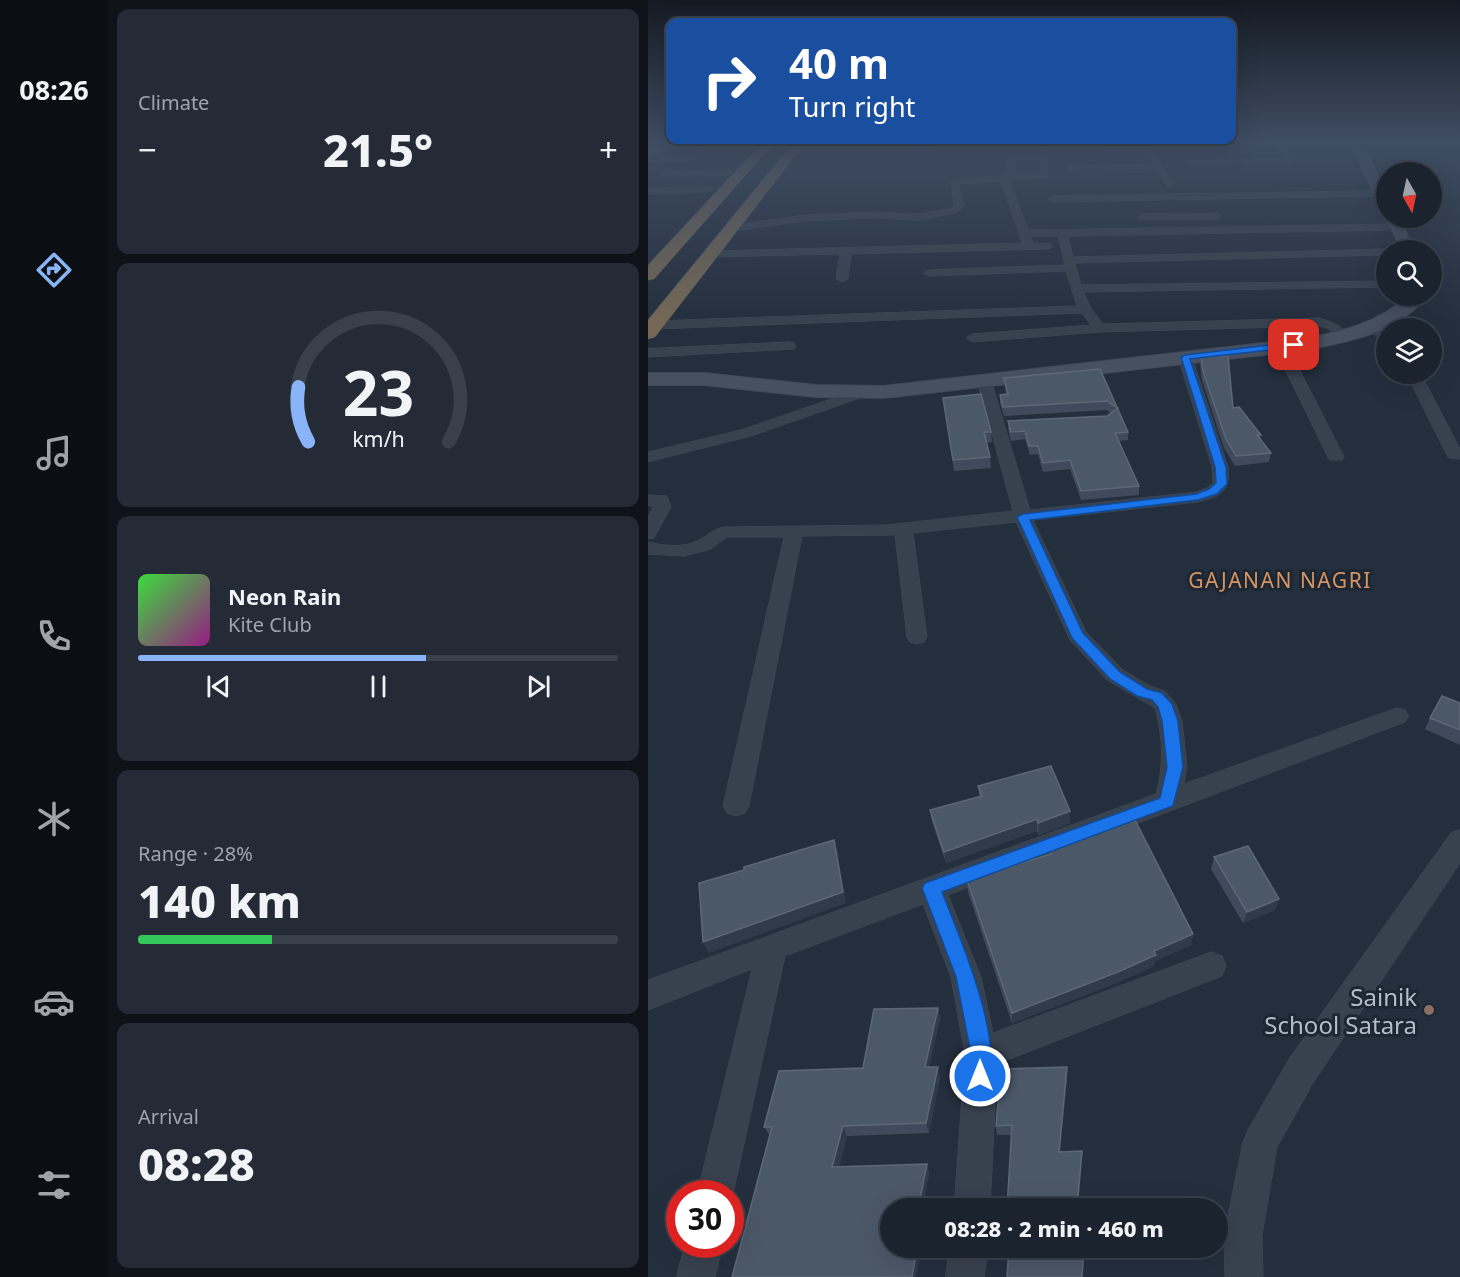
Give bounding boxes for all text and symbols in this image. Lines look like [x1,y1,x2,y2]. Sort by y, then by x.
text: 40 m [789,34,889,91]
icon: right [690,42,768,120]
text: 08:26 [19,71,89,108]
text: Turn right [789,88,915,125]
text: Climate [138,89,209,116]
text: 21.5° [323,119,433,180]
text: − [138,127,157,172]
text: + [599,127,618,172]
north arrow [1376,162,1442,228]
map controls [1376,162,1442,384]
button: search [1376,240,1442,306]
icon: directions [33,249,75,291]
button: layers [1376,318,1442,384]
pin [1268,319,1319,370]
icon: arrive [1277,328,1310,361]
text: 23 [342,349,414,434]
text: km/h [352,424,404,453]
icon: music [33,432,75,474]
district label: GAJANAN NAGRI [1188,566,1372,594]
text: Neon Rain [228,581,341,611]
text: Kite Club [228,611,312,638]
icon: phone [33,615,75,657]
icon: previous [202,670,235,703]
icon: pause [362,670,395,703]
icon: next [522,670,555,703]
icon: climate [33,798,75,840]
text: Range · 28% [138,840,253,867]
text: 140 km [138,870,301,931]
place label: Sainik School Satara [1264,980,1417,1041]
icon: car [33,981,75,1023]
marker: Sainik School Satara [1422,1003,1436,1017]
position arrow [948,1044,1012,1108]
text: Arrival [138,1103,199,1130]
text: 08:28 [138,1133,255,1194]
icon: filters [33,1164,75,1206]
speed limit sign: 30 [666,1180,744,1258]
text: 08:28 · 2 min · 460 m [944,1213,1164,1243]

